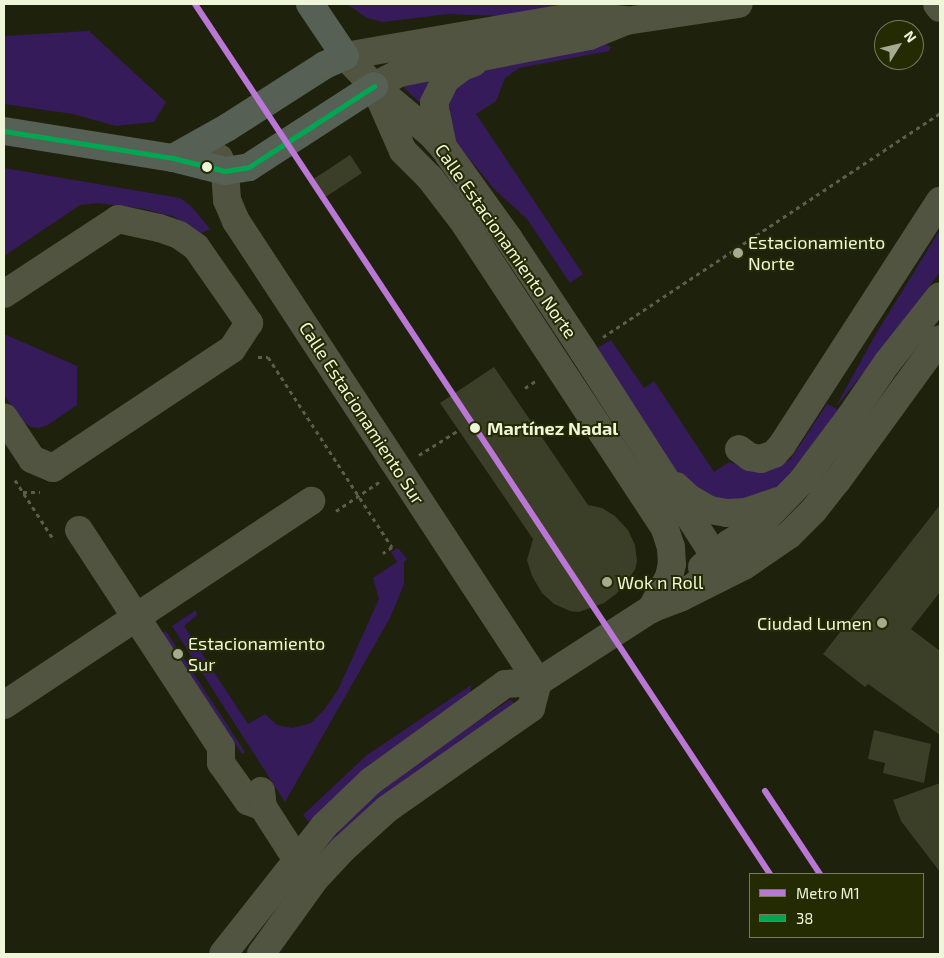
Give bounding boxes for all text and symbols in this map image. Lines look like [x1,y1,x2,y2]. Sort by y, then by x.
north arrow [874,20,924,70]
text: N [901,27,921,46]
street label: Calle Estacionamiento Norte [430,140,582,342]
unlabelled marker [202,162,212,172]
place label: Estacionamiento Norte [748,232,885,274]
marker: Estacionamiento Norte [732,247,744,259]
street label: Calle Estacionamiento Sur [295,318,429,508]
place label: Martínez Nadal [487,417,618,439]
marker: Martínez Nadal [467,420,483,436]
place label: Wok n Roll [617,571,704,593]
marker: Wok n Roll [601,576,613,588]
place label: Ciudad Lumen [757,612,872,634]
marker: Ciudad Lumen [876,617,888,629]
place label: Estacionamiento Sur [188,633,325,676]
marker: Estacionamiento Sur [172,648,184,660]
legend [749,873,924,938]
text: Metro M1 [796,884,860,902]
text: 38 [796,909,813,927]

